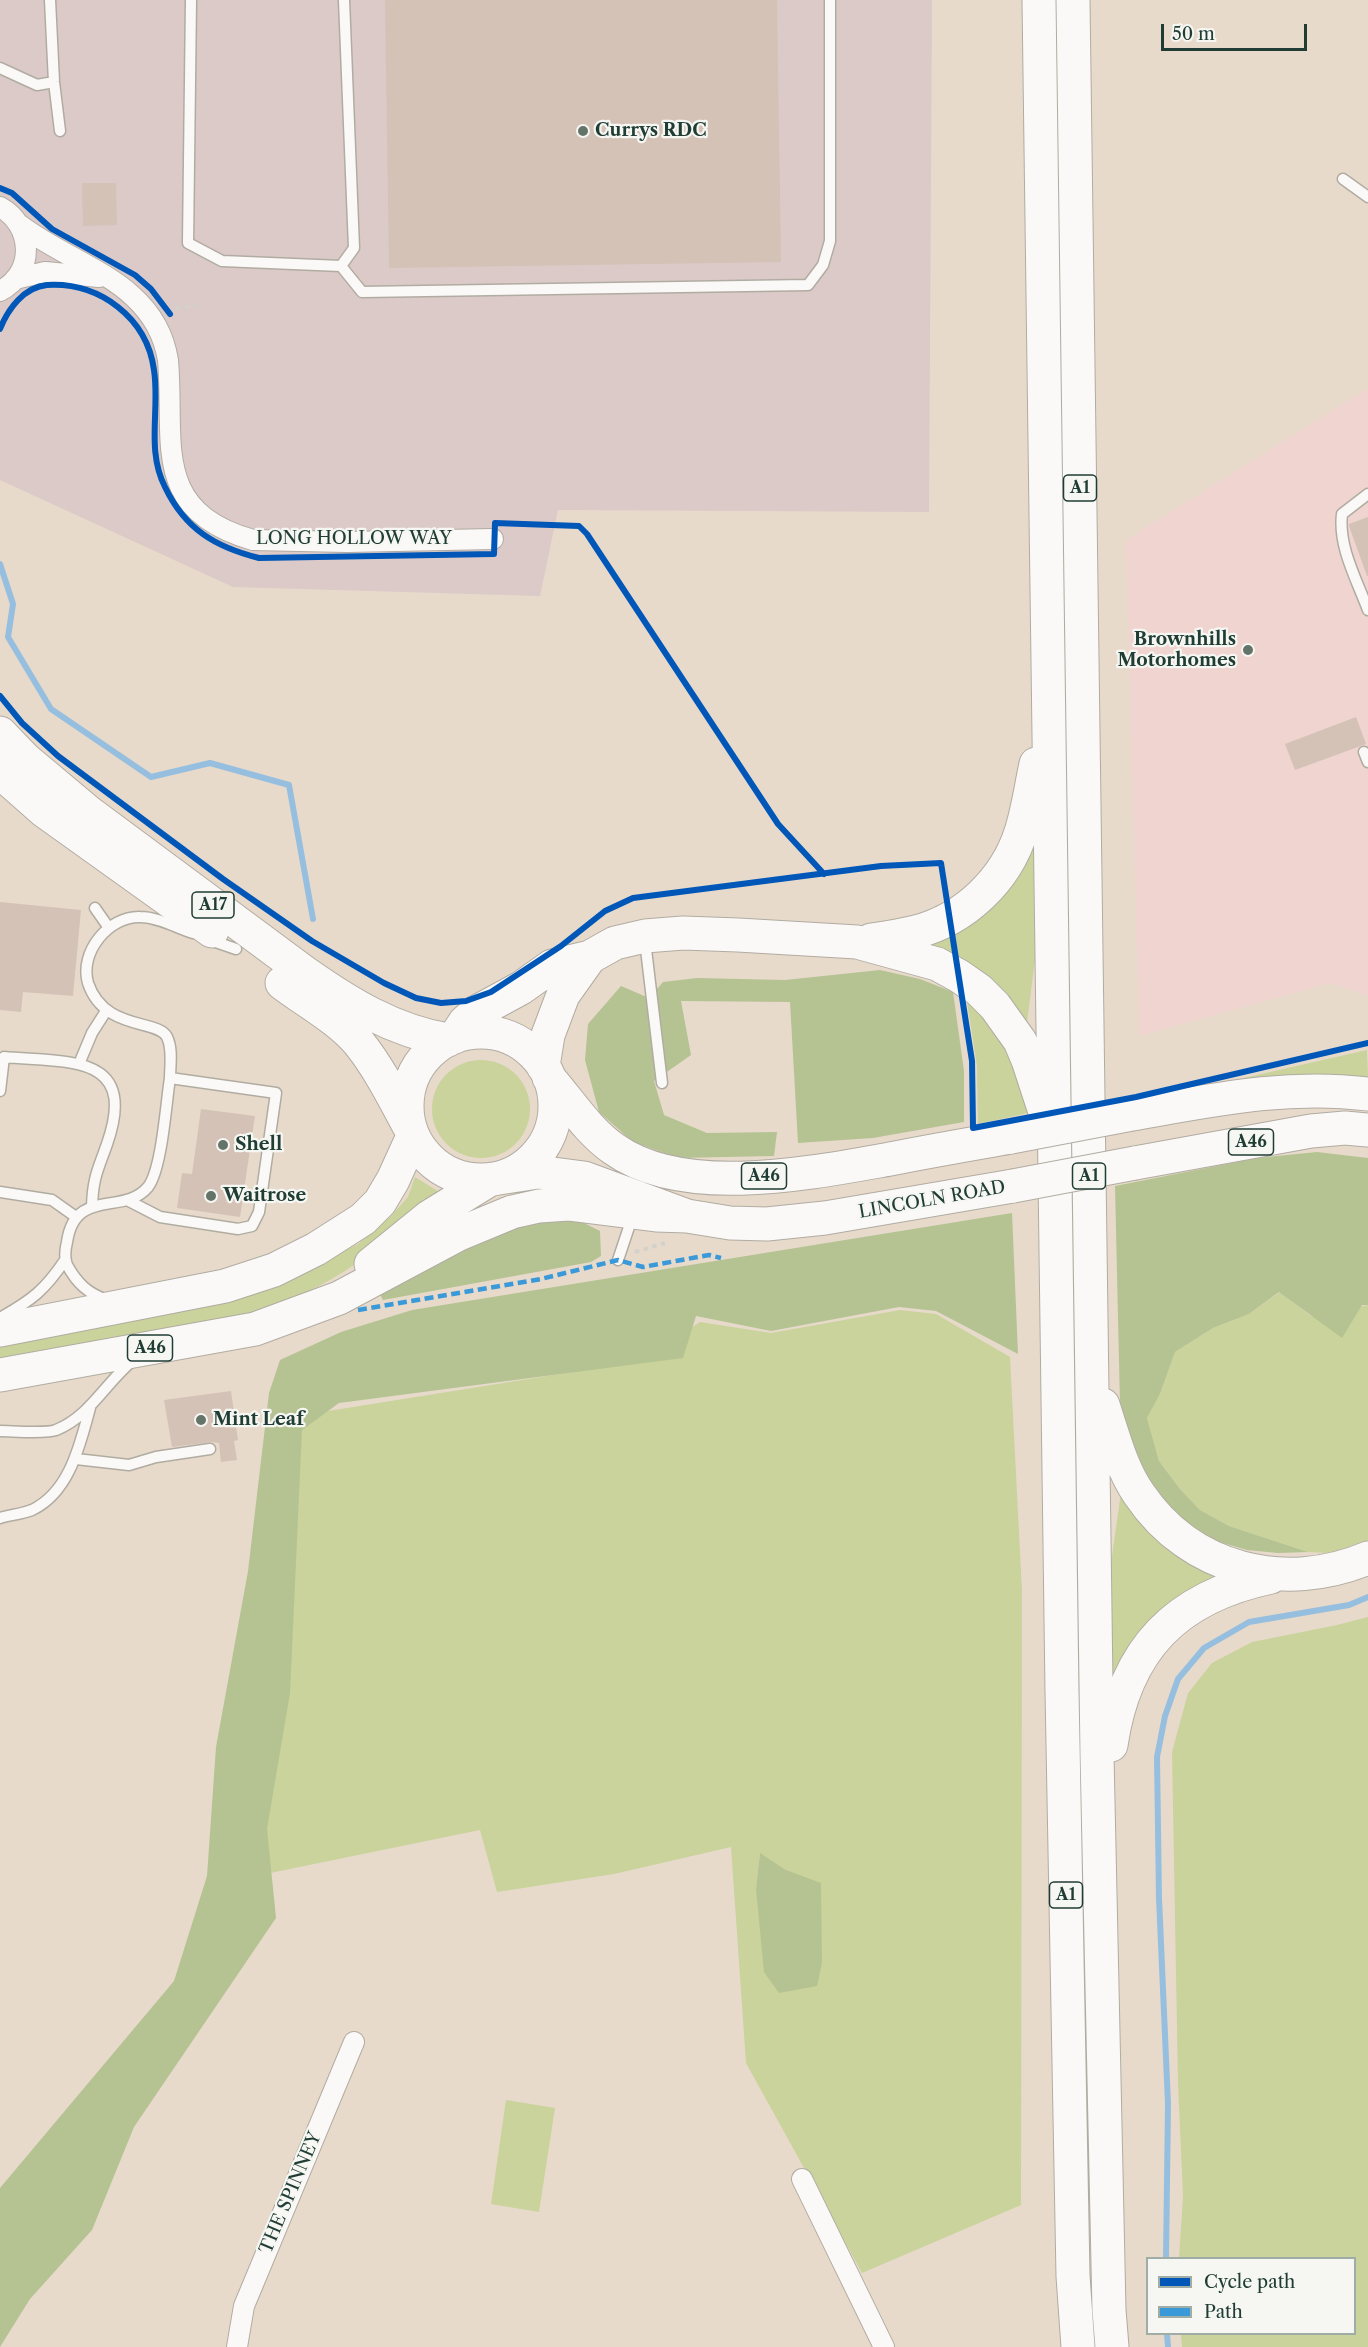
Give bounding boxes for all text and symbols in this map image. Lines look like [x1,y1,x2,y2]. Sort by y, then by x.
scale bar [1164,12,1310,50]
text: 50 m [1172,23,1215,45]
place label: Currys RDC [595,120,707,142]
marker: Currys RDC [576,124,590,138]
road number: A1 [1064,475,1096,501]
street label: LONG HOLLOW WAY [256,528,452,550]
place label: Brownhills Motorhomes [1118,629,1236,672]
marker: Brownhills Motorhomes [1241,643,1255,657]
road number: A17 [192,892,234,918]
road number: A46 [1228,1129,1274,1155]
place label: Shell [235,1134,282,1156]
marker: Shell [216,1138,230,1152]
road number: A46 [742,1163,786,1189]
road number: A1 [1072,1163,1106,1189]
street label: LINCOLN ROAD [857,1176,1007,1224]
place label: Waitrose [223,1185,306,1207]
marker: Waitrose [204,1189,218,1203]
road number: A46 [128,1335,172,1361]
place label: Mint Leaf [213,1409,304,1431]
marker: Mint Leaf [194,1413,208,1427]
road number: A1 [1050,1882,1082,1908]
street label: THE SPINNEY [256,2129,326,2257]
legend [1146,2257,1356,2335]
text: Cycle path [1204,2271,1295,2293]
text: Path [1204,2301,1243,2323]

